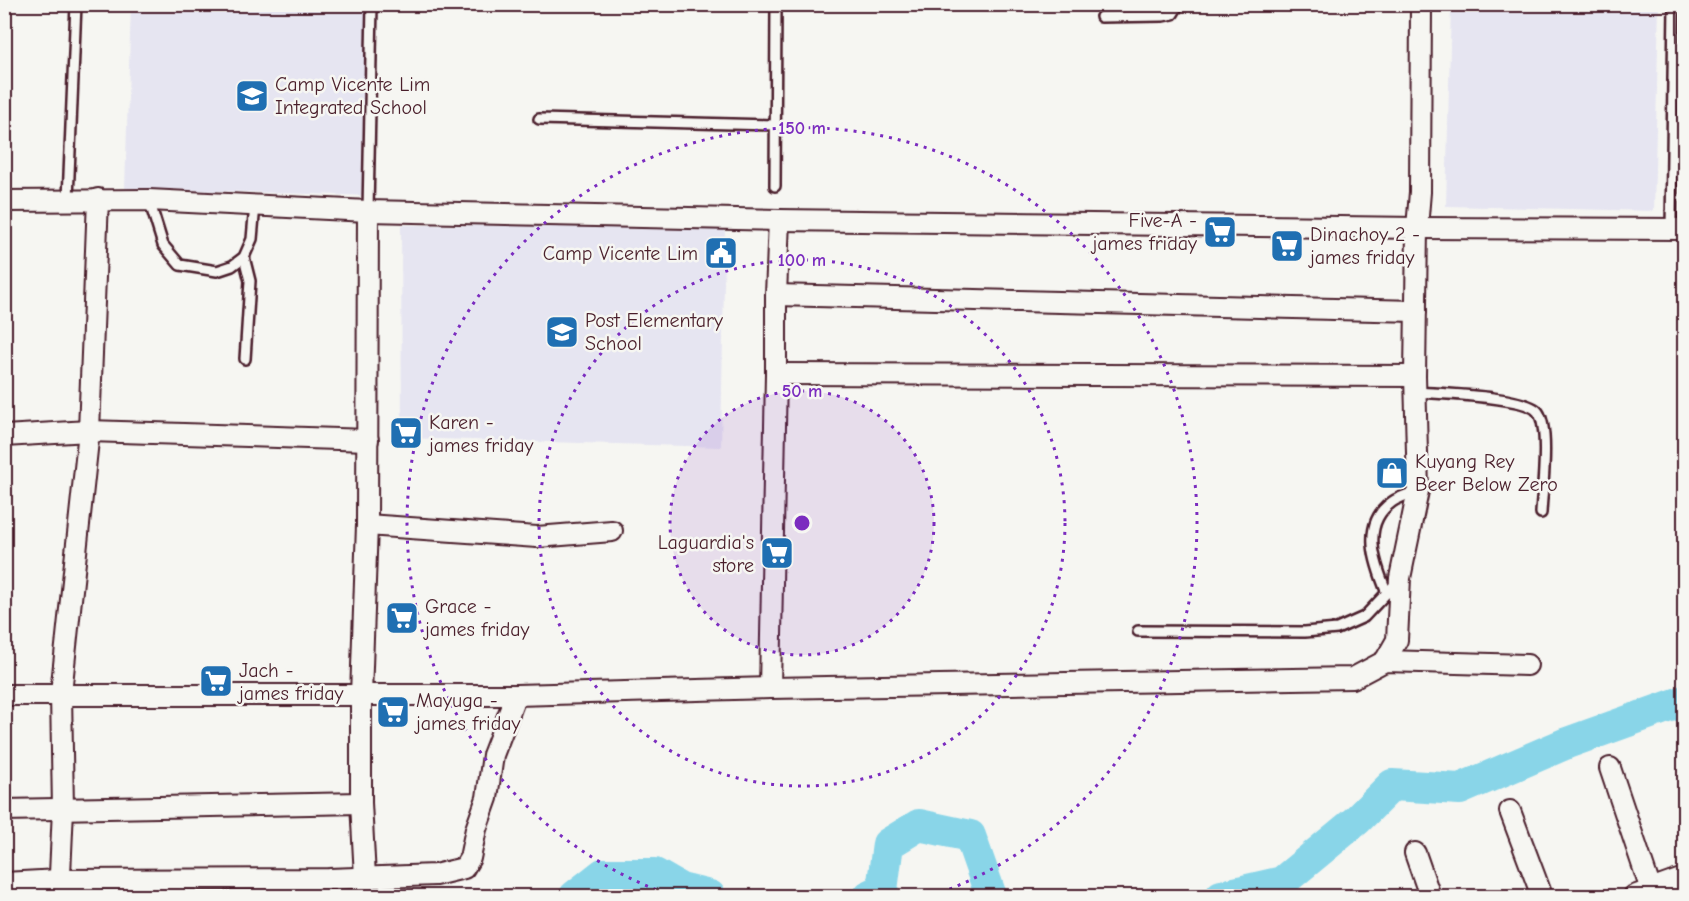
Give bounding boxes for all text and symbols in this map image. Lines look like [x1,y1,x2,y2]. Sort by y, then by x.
place label: Camp Vicente Lim Integrated School [275,73,430,119]
school or university icon: Camp Vicente Lim Integrated School [234,78,270,114]
text: 150 m [778,118,826,139]
place label: Five-A - james friday [1090,209,1197,255]
supermarket icon: Five-A - james friday [1202,214,1238,250]
place label: Dinachoy 2 - james friday [1308,223,1420,269]
supermarket icon: Dinachoy 2 - james friday [1269,228,1305,264]
public building icon: Camp Vicente Lim [703,235,739,271]
place label: Camp Vicente Lim [543,242,698,265]
text: 100 m [778,250,826,271]
place label: Post Elementary School [585,309,723,355]
school or university icon: Post Elementary School [544,314,580,350]
text: 50 m [782,381,822,402]
place label: Karen - james friday [427,411,534,457]
supermarket icon: Karen - james friday [388,415,424,451]
place label: Kuyang Rey Beer Below Zero [1415,450,1558,496]
shop icon: Kuyang Rey Beer Below Zero [1374,455,1410,491]
centre of rings [792,513,812,533]
place label: Laguardia's store [658,531,754,577]
supermarket icon: Laguardia's store [759,535,795,571]
place label: Grace - james friday [423,595,530,641]
supermarket icon: Grace - james friday [384,600,420,636]
place label: Jach - james friday [237,659,344,705]
supermarket icon: Jach - james friday [198,663,234,699]
place label: Mayuga - james friday [414,689,521,735]
supermarket icon: Mayuga - james friday [375,694,411,730]

